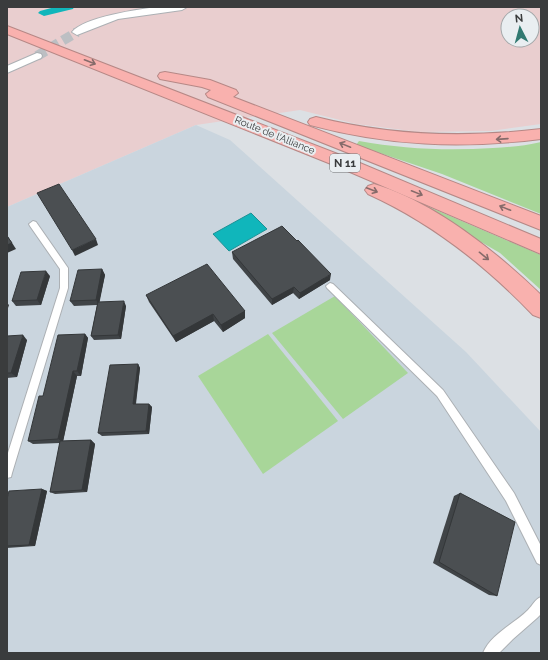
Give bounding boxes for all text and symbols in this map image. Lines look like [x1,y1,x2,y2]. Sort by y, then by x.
north arrow [500,8,540,48]
text: N [514,12,524,25]
one-way arrow [84,59,96,67]
street label: Route de l'Alliance [233,114,317,156]
one-way arrow [496,135,509,142]
one-way arrow [339,141,351,148]
road number: N 11 [330,154,360,172]
one-way arrow [366,186,378,194]
one-way arrow [411,189,423,197]
one-way arrow [499,204,511,212]
one-way arrow [478,251,489,260]

